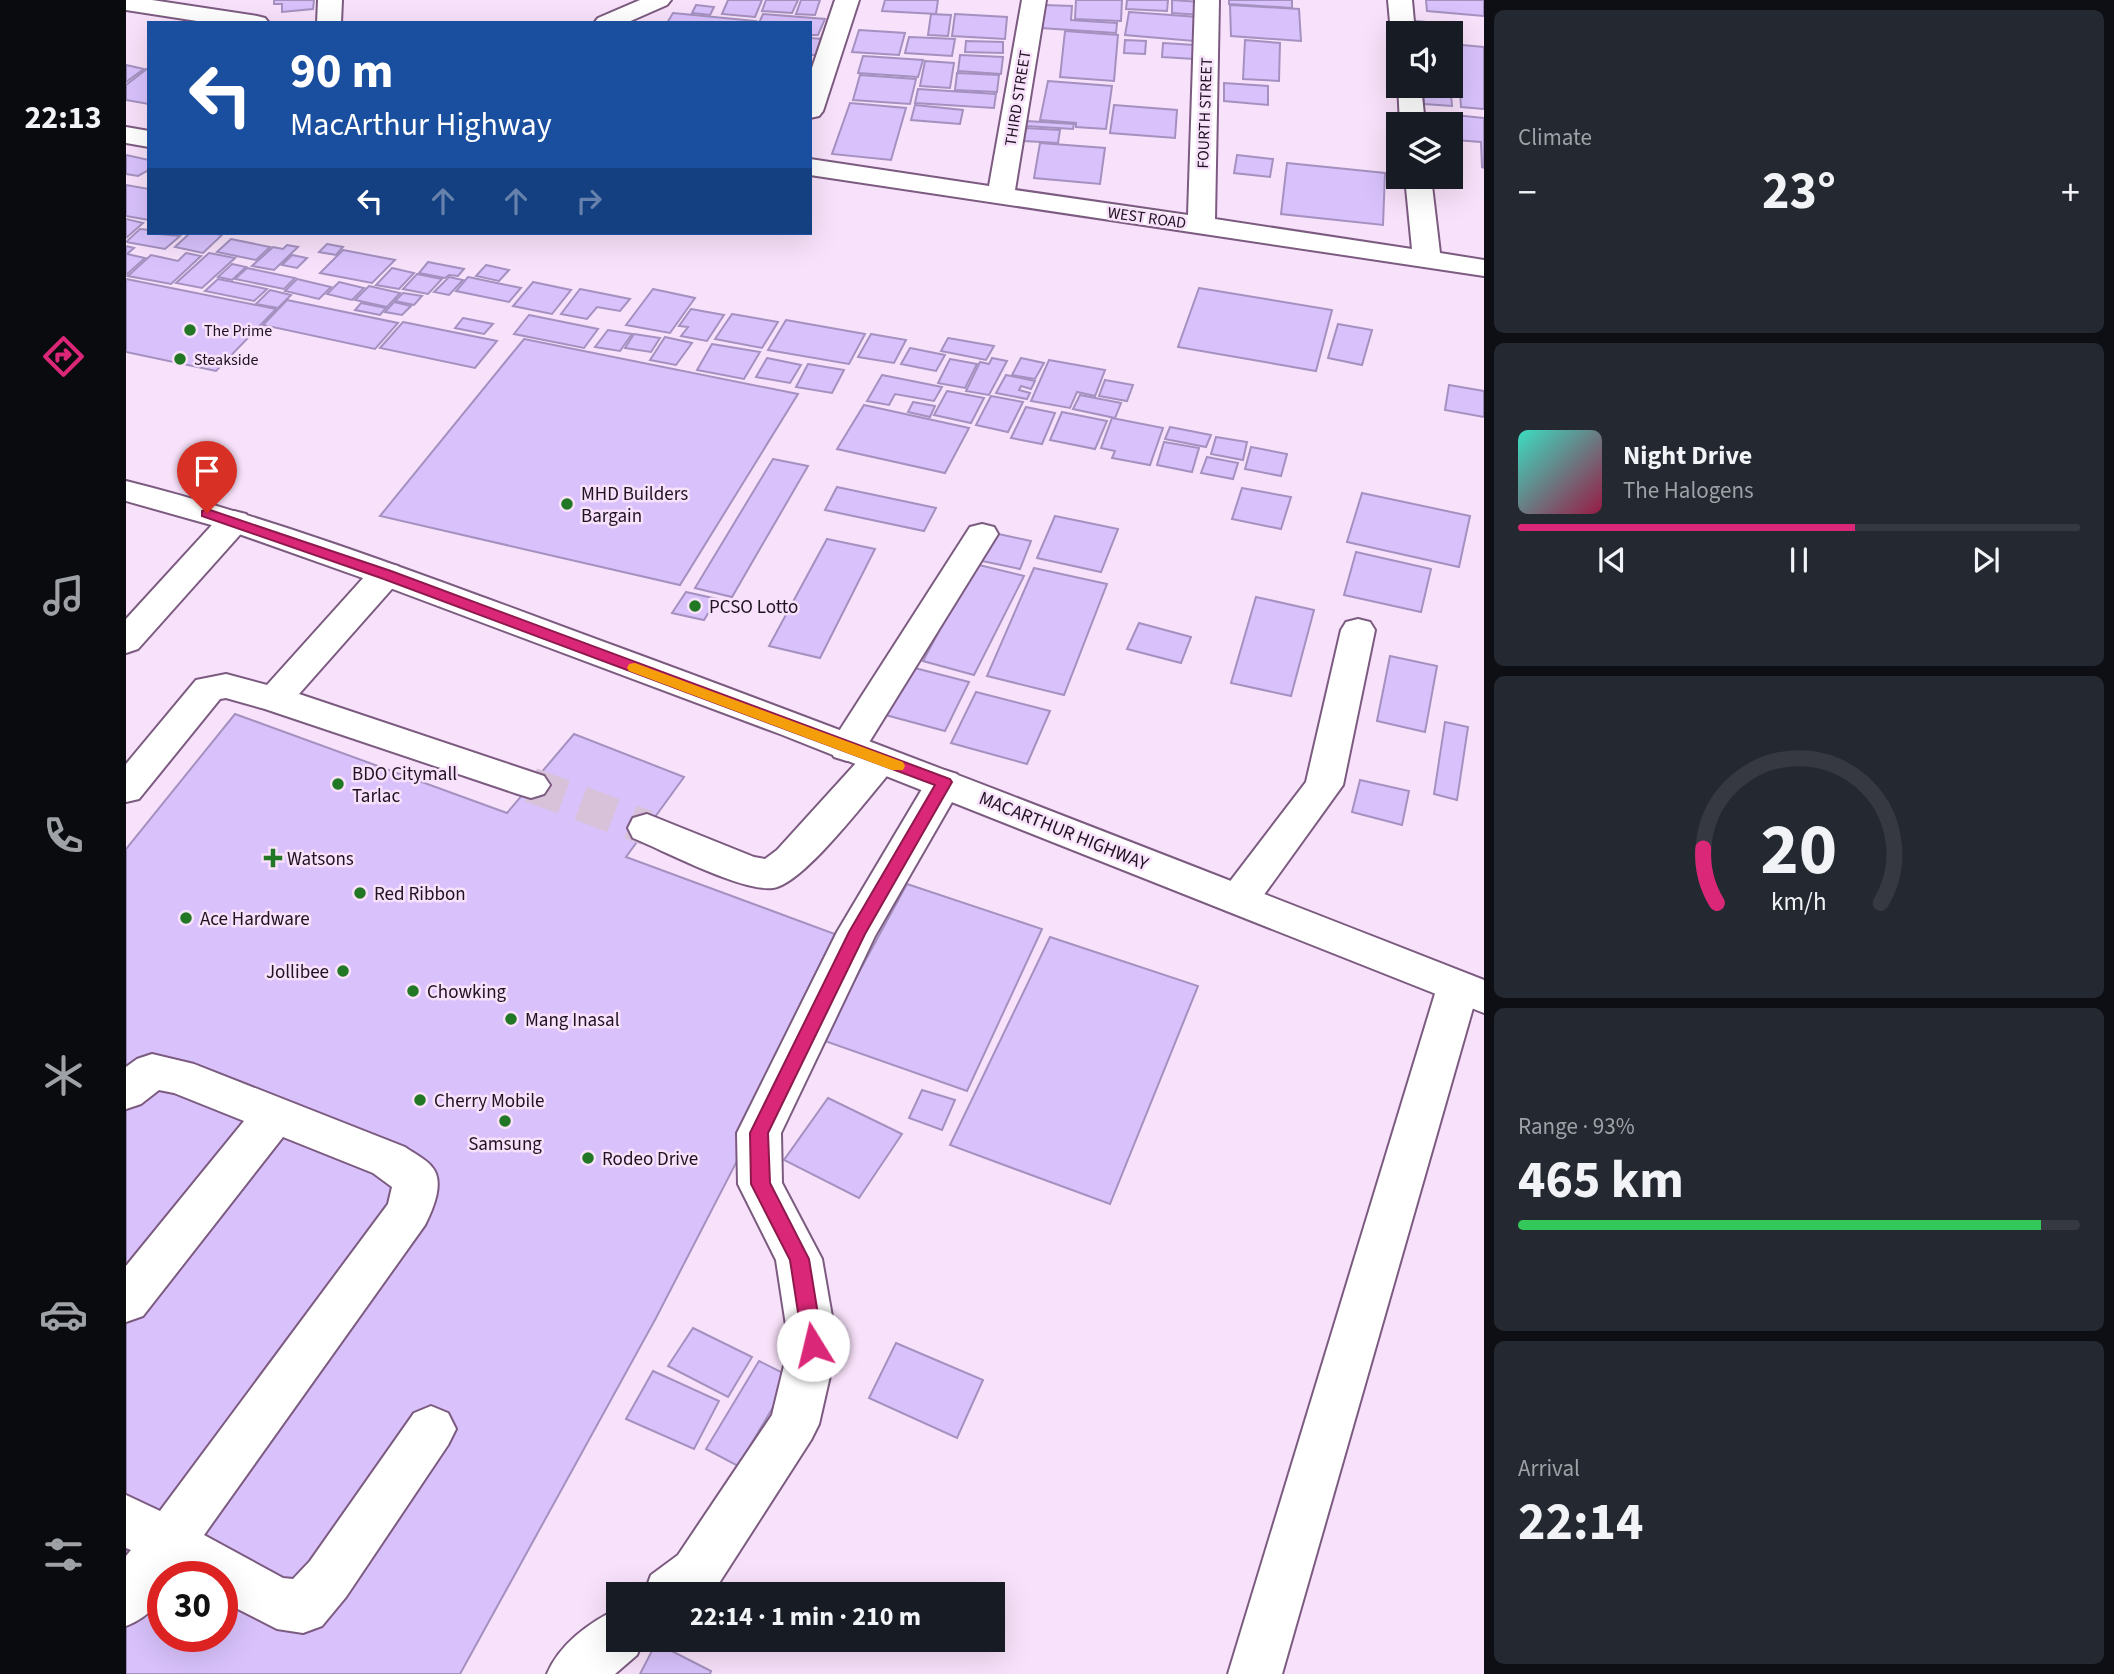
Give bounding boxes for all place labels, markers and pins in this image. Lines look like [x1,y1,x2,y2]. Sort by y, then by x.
place label: The Prime [204,320,272,342]
marker: The Prime [182,322,198,338]
place label: Steakside [194,349,259,371]
marker: Steakside [172,351,188,367]
pin [177,441,237,513]
place label: MHD Builders Bargain [581,481,688,530]
marker: MHD Builders Bargain [559,496,575,512]
place label: PCSO Lotto [709,594,798,621]
marker: PCSO Lotto [687,598,703,614]
place label: BDO Citymall Tarlac [352,761,457,810]
marker: BDO Citymall Tarlac [330,776,346,792]
place label: Watsons [287,846,354,873]
marker: Watsons [265,850,281,866]
place label: Red Ribbon [374,881,466,908]
marker: Red Ribbon [352,885,368,901]
place label: Ace Hardware [200,906,310,933]
marker: Ace Hardware [178,910,194,926]
place label: Jollibee [266,959,329,986]
marker: Jollibee [335,963,351,979]
place label: Chowking [427,979,507,1006]
marker: Chowking [405,983,421,999]
place label: Mang Inasal [525,1007,620,1034]
marker: Mang Inasal [503,1011,519,1027]
place label: Cherry Mobile [434,1088,545,1115]
marker: Cherry Mobile [412,1092,428,1108]
marker: Samsung [497,1113,513,1129]
place label: Samsung [468,1131,542,1158]
place label: Rodeo Drive [602,1146,698,1173]
marker: Rodeo Drive [580,1150,596,1166]

